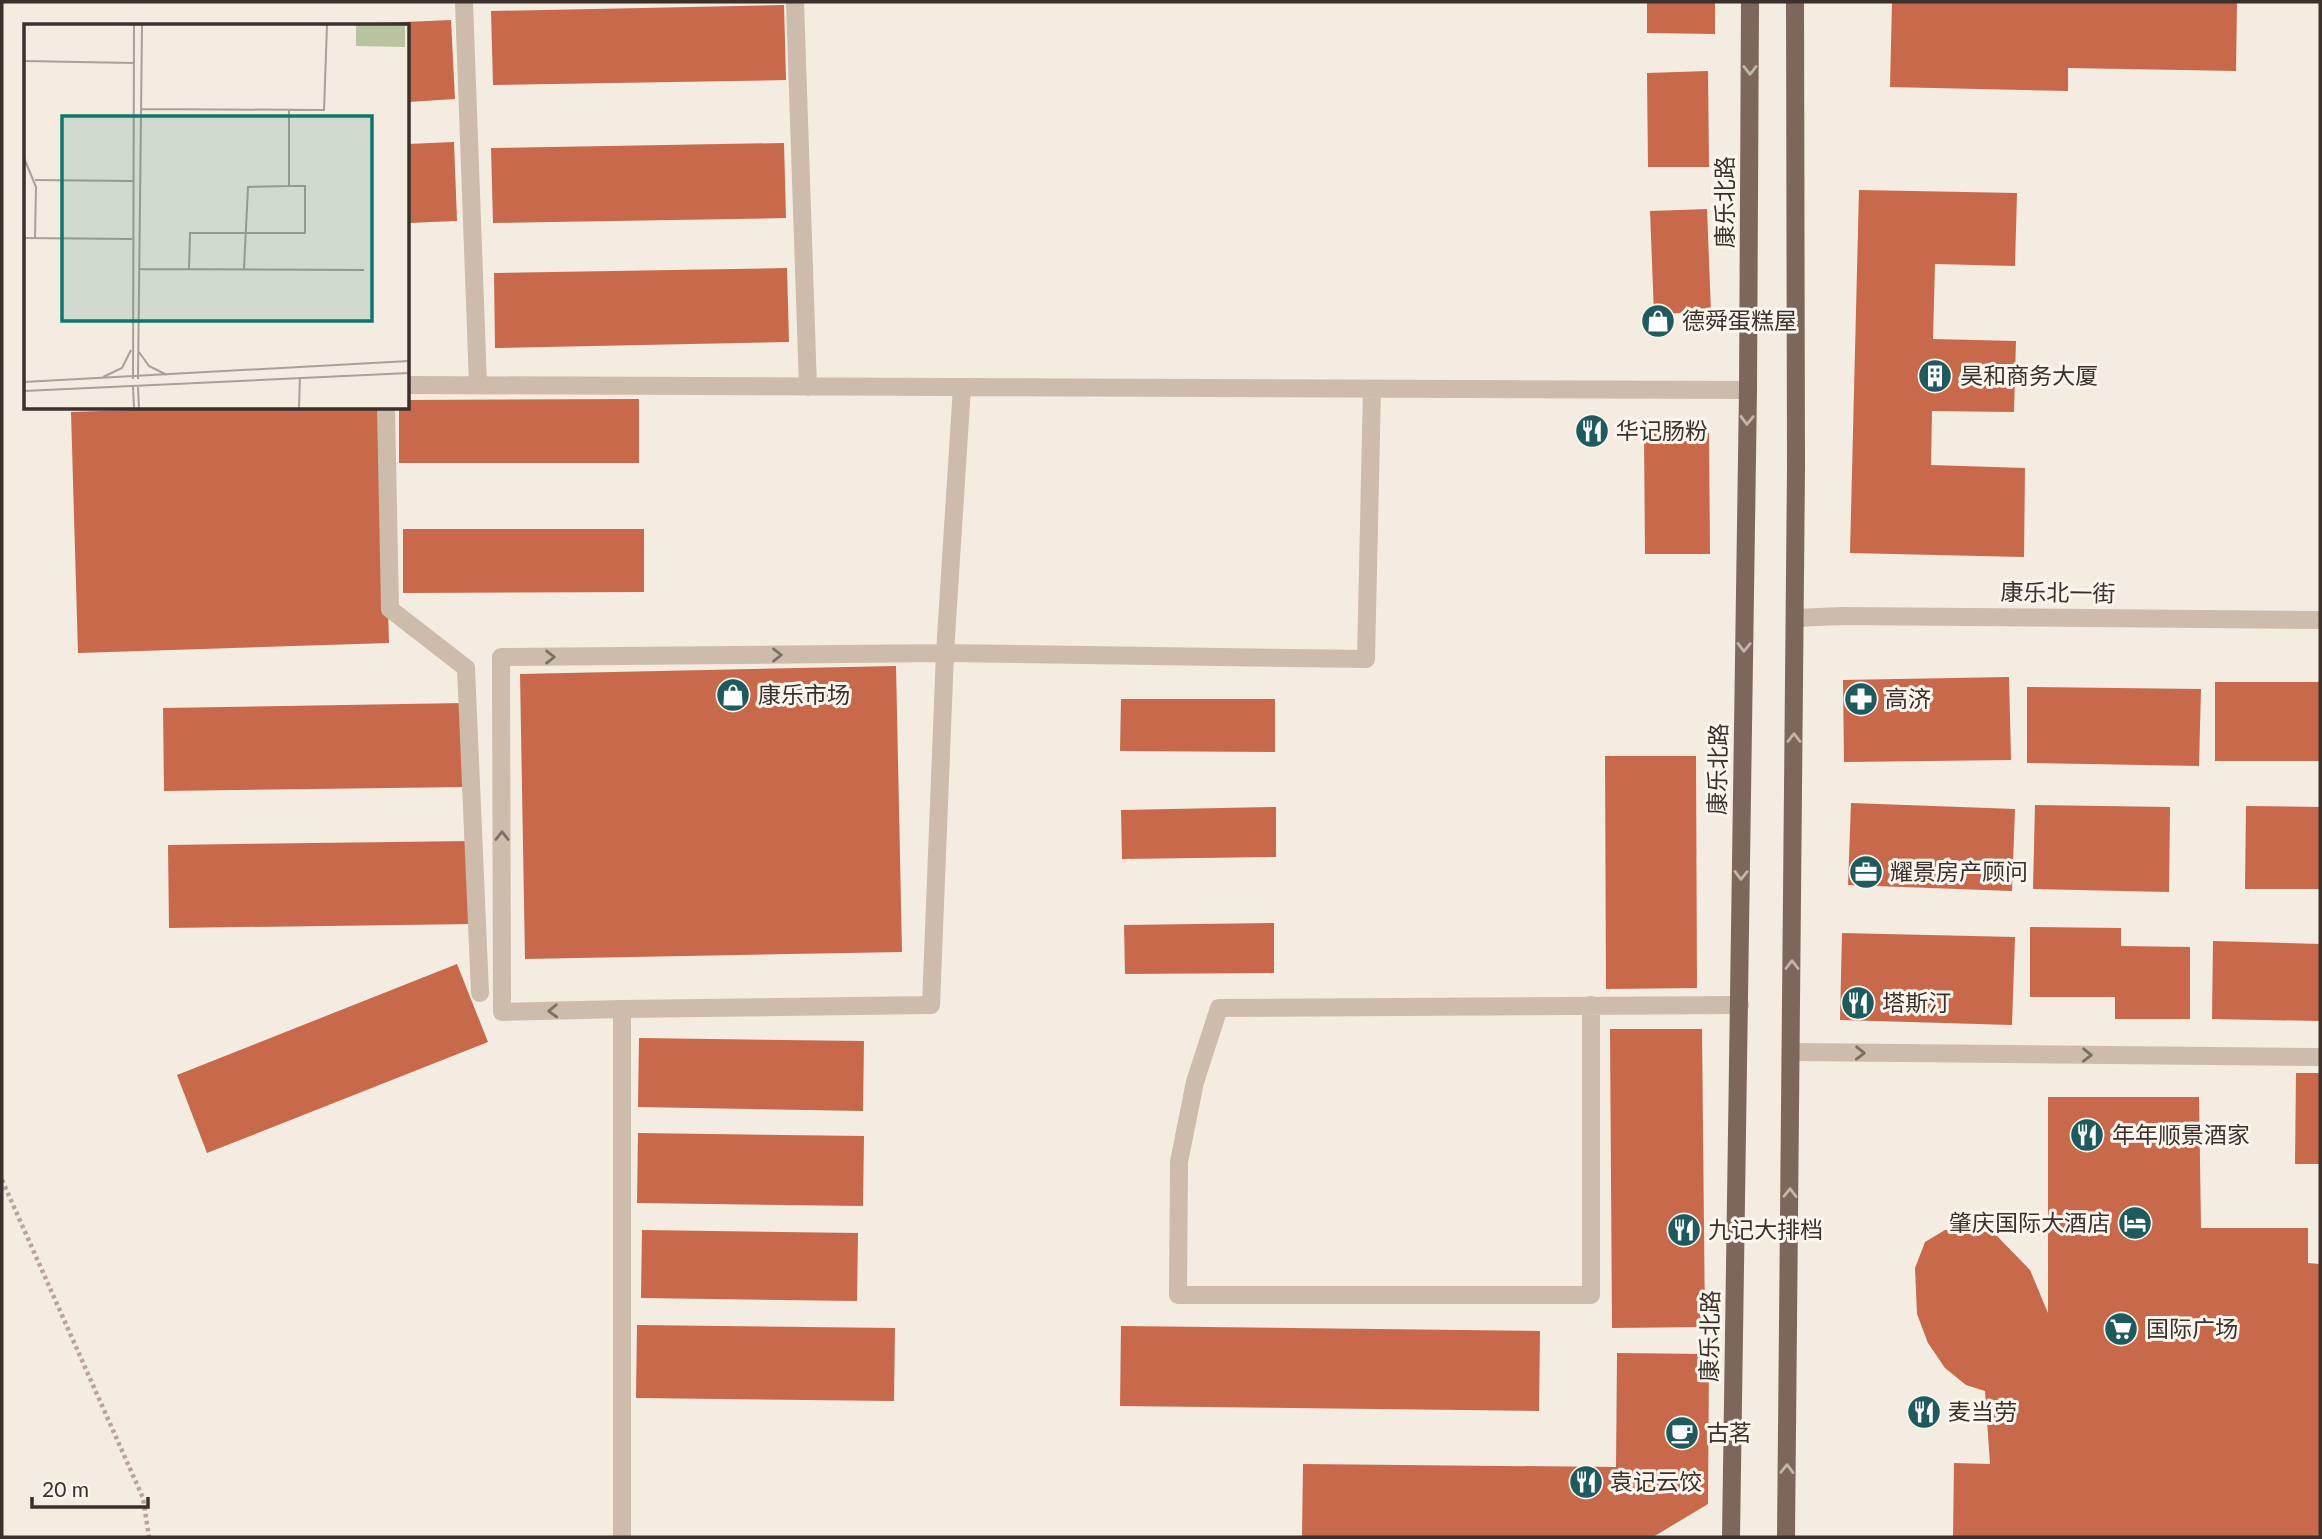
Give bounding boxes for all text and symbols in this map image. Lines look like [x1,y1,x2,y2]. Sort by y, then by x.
inset map [24,24,410,410]
one-way arrow [1742,65,1758,76]
street label: 康乐北路 [1710,156,1738,248]
shop icon: 德舜蛋糕屋 [1639,302,1677,340]
place label: 德舜蛋糕屋 [1682,306,1797,334]
building icon: 昊和商务大厦 [1916,357,1954,395]
place label: 昊和商务大厦 [1960,361,2098,389]
restaurant icon: 华记肠粉 [1573,412,1611,450]
one-way arrow [1740,415,1755,426]
place label: 华记肠粉 [1616,416,1708,444]
street label: 康乐北一街 [2000,577,2116,607]
one-way arrow [1736,643,1752,653]
one-way arrow [772,647,783,663]
one-way arrow [545,649,555,665]
shop icon: 康乐市场 [714,676,752,714]
place label: 康乐市场 [758,680,850,708]
pharmacy icon: 高济 [1842,680,1880,718]
place label: 高济 [1885,684,1931,712]
street label: 康乐北路 [1702,723,1732,815]
one-way arrow [1786,732,1802,742]
one-way arrow [494,830,509,841]
office icon: 耀景房产顾问 [1847,853,1885,891]
place label: 耀景房产顾问 [1890,857,2028,885]
one-way arrow [1733,870,1749,881]
one-way arrow [1784,959,1800,970]
restaurant icon: 塔斯汀 [1839,984,1877,1022]
place label: 塔斯汀 [1882,988,1951,1016]
one-way arrow [548,1003,559,1018]
one-way arrow [1855,1045,1866,1060]
one-way arrow [2083,1047,2093,1063]
restaurant icon: 年年顺景酒家 [2068,1116,2106,1154]
place label: 年年顺景酒家 [2112,1120,2250,1148]
one-way arrow [1782,1187,1798,1197]
hotel icon: 肇庆国际大酒店 [2116,1204,2154,1242]
place label: 肇庆国际大酒店 [1949,1208,2110,1236]
restaurant icon: 九记大排档 [1665,1211,1703,1249]
place label: 九记大排档 [1708,1215,1823,1243]
street label: 康乐北路 [1694,1290,1724,1382]
supermarket icon: 国际广场 [2102,1310,2140,1348]
place label: 国际广场 [2146,1314,2238,1342]
restaurant icon: 麦当劳 [1905,1393,1943,1431]
place label: 麦当劳 [1948,1397,2017,1425]
cafe icon: 古茗 [1663,1414,1701,1452]
place label: 古茗 [1706,1418,1752,1446]
restaurant icon: 袁记云饺 [1567,1463,1605,1501]
one-way arrow [1779,1463,1795,1474]
scale bar [32,1466,147,1510]
place label: 袁记云饺 [1610,1467,1702,1495]
text: 20 m [42,1476,89,1501]

